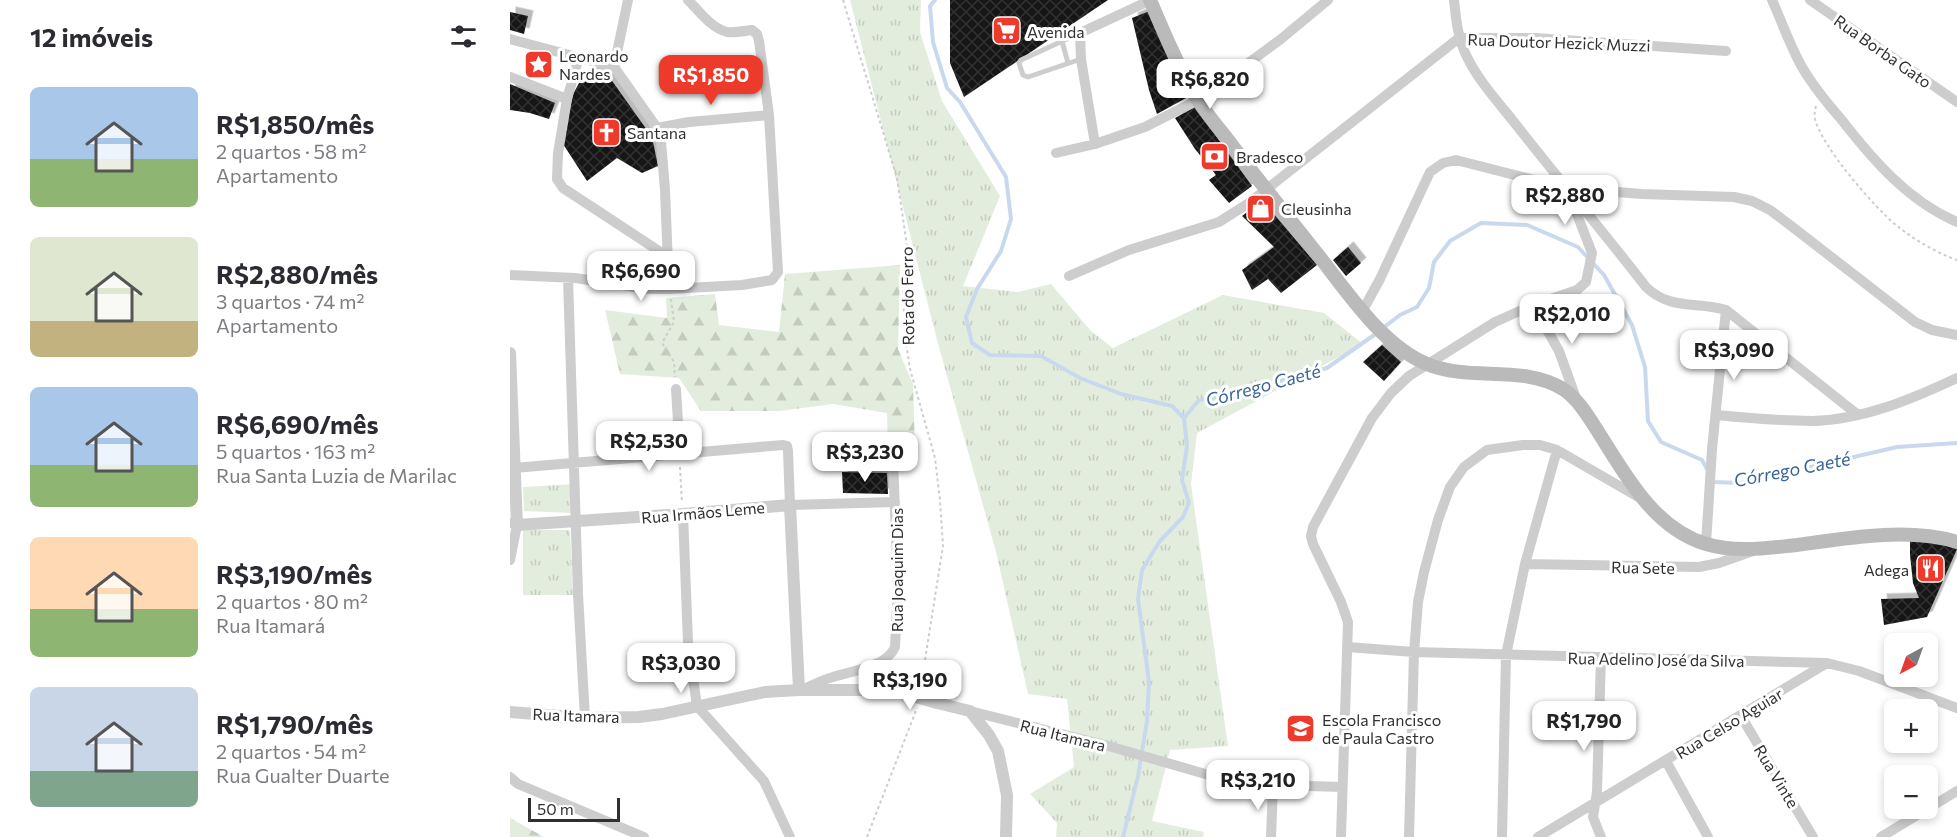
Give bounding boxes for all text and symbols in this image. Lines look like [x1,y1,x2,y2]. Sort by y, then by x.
street label: Rua Borba Gato [1831,10,1935,92]
supermarket icon: Avenida [990,15,1022,47]
icon: filters [447,20,480,53]
text: 12 imóveis [30,21,153,52]
place label: Avenida [1027,22,1085,41]
street label: Rua Doutor Hezick Muzzi [1467,29,1651,55]
place label: Leonardo Nardes [559,46,629,83]
place icon: Leonardo Nardes [522,48,554,80]
pin: R$1,850 [656,55,766,106]
pin: R$6,820 [1155,59,1265,110]
text: R$1,850 [673,62,749,86]
text: R$6,820 [1171,66,1249,90]
text: R$1,850/mês [216,108,374,139]
icon: home [78,111,150,183]
church icon: Santana [590,116,622,148]
place label: Santana [627,123,686,142]
text: 2 quartos · 58 m² [216,139,366,163]
bank icon: Bradesco [1199,140,1231,172]
place label: Bradesco [1236,147,1303,166]
text: Apartamento [216,163,338,187]
pin: R$2,880 [1510,175,1620,226]
text: R$2,880 [1525,182,1605,206]
shop icon: Cleusinha [1244,192,1276,224]
place label: Cleusinha [1281,199,1352,218]
street label: Rota do Ferro [897,246,917,346]
pin: R$6,690 [586,251,696,302]
text: R$2,880/mês [216,258,378,289]
text: R$6,690 [601,258,681,282]
icon: home [78,261,150,333]
text: 3 quartos · 74 m² [216,289,365,313]
pin: R$2,010 [1517,294,1627,345]
text: R$2,010 [1533,301,1611,325]
text: Apartamento [216,313,338,337]
pin: R$3,090 [1679,330,1789,381]
text: R$3,090 [1694,337,1774,361]
water label: Córrego Caeté [1203,359,1323,411]
text: R$6,690/mês [216,408,379,439]
icon: home [78,411,150,483]
pin: R$2,530 [594,421,704,472]
text: R$2,530 [610,428,688,452]
pin: R$3,230 [810,432,920,483]
text: 5 quartos · 163 m² [216,439,375,463]
text: R$3,230 [826,439,904,463]
water label: Córrego Caeté [1732,447,1853,491]
text: Rua Santa Luzia de Marilac [216,463,457,487]
street label: Rua Irmãos Leme [640,497,766,527]
street label: Rua Joaquim Dias [887,508,906,632]
restaurant icon: Adega [1914,553,1946,585]
street label: Rua Sete [1611,557,1675,577]
text: R$3,190/mês [216,558,372,589]
place label: Adega [1864,560,1909,579]
icon: home [78,561,150,633]
text: 2 quartos · 80 m² [216,589,368,613]
text: Rua Itamará [216,613,325,637]
north arrow [1884,633,1938,687]
map controls [1884,633,1938,819]
pin: R$3,030 [626,643,736,694]
street label: Rua Adelino José da Silva [1567,648,1745,670]
text: R$3,030 [641,650,721,674]
pin: R$3,190 [855,660,965,711]
text: R$3,190 [873,667,947,691]
street label: Rua Celso Aguiar [1672,683,1786,762]
button: + [1884,699,1938,753]
pin: R$1,790 [1529,701,1639,752]
street label: Rua Itamara [532,704,620,726]
text: R$1,790/mês [216,708,373,739]
text: R$1,790 [1546,708,1622,732]
place label: Escola Francisco de Paula Castro [1322,710,1441,747]
icon: home [78,711,150,783]
school or university icon: Escola Francisco de Paula Castro [1285,712,1317,744]
street label: Rua Itamara [1018,715,1108,755]
text: 2 quartos · 54 m² [216,739,366,763]
street label: Rua Vinte [1751,741,1803,811]
pin: R$3,210 [1203,760,1313,811]
text: Rua Gualter Duarte [216,763,390,787]
button: − [1884,765,1938,819]
text: R$3,210 [1220,767,1296,791]
scale bar [528,795,620,822]
text: 50 m [537,799,574,818]

